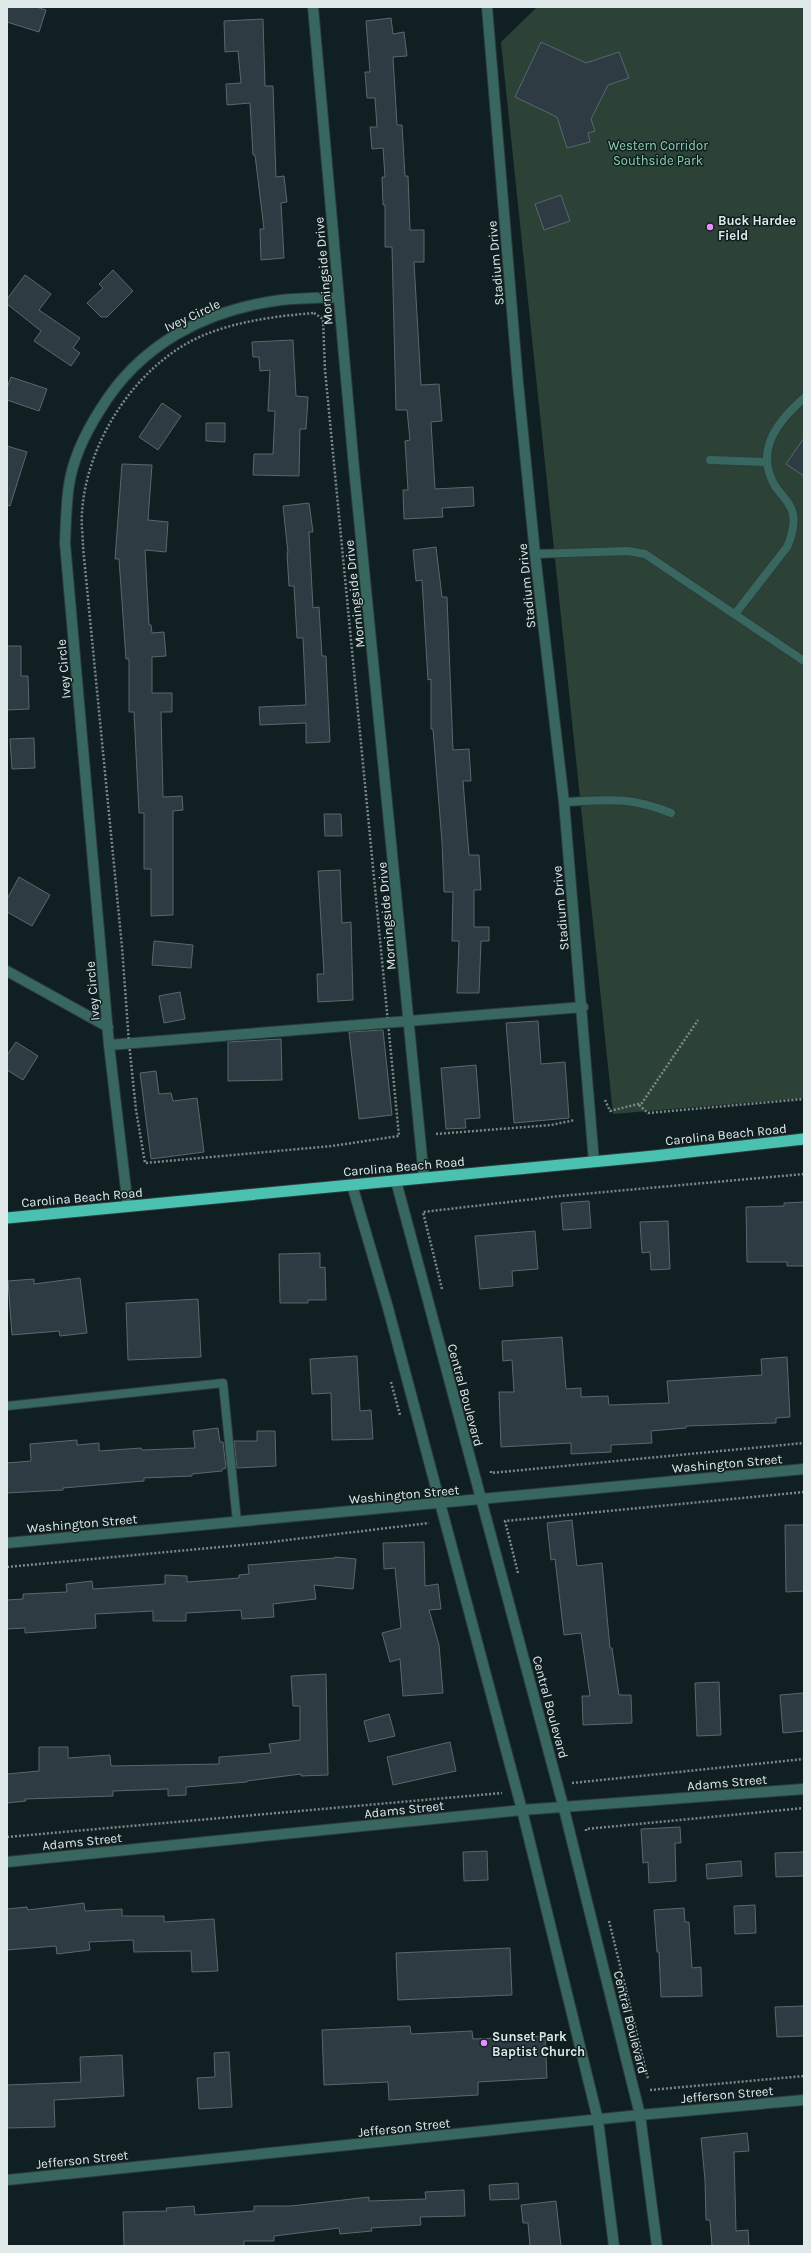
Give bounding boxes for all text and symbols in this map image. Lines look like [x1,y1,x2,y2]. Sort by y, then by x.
park label: Western Corridor Southside Park [608,138,708,168]
place label: Buck Hardee Field [718,213,796,243]
street label: Morningside Drive [311,216,336,326]
street label: Stadium Drive [484,220,507,306]
marker: Buck Hardee Field [705,222,715,232]
street label: Ivey Circle [162,296,223,335]
street label: Morningside Drive [341,539,368,649]
street label: Stadium Drive [515,543,538,629]
street label: Ivey Circle [53,638,74,699]
street label: Morningside Drive [374,861,399,971]
street label: Stadium Drive [549,865,572,951]
street label: Ivey Circle [82,960,103,1021]
street label: Carolina Beach Road [665,1121,788,1148]
street label: Carolina Beach Road [343,1154,465,1179]
street label: Carolina Beach Road [21,1185,143,1210]
street label: Central Boulevard [445,1342,486,1448]
street label: Washington Street [671,1451,783,1476]
street label: Washington Street [348,1482,460,1507]
street label: Washington Street [26,1511,138,1536]
street label: Central Boulevard [530,1654,571,1760]
street label: Adams Street [686,1772,768,1793]
street label: Adams Street [363,1798,445,1821]
street label: Adams Street [41,1830,123,1853]
street label: Central Boulevard [610,1969,651,2075]
place label: Sunset Park Baptist Church [492,2029,585,2059]
marker: Sunset Park Baptist Church [479,2038,489,2048]
street label: Jefferson Street [680,2083,774,2106]
street label: Jefferson Street [357,2115,451,2140]
street label: Jefferson Street [35,2147,129,2172]

